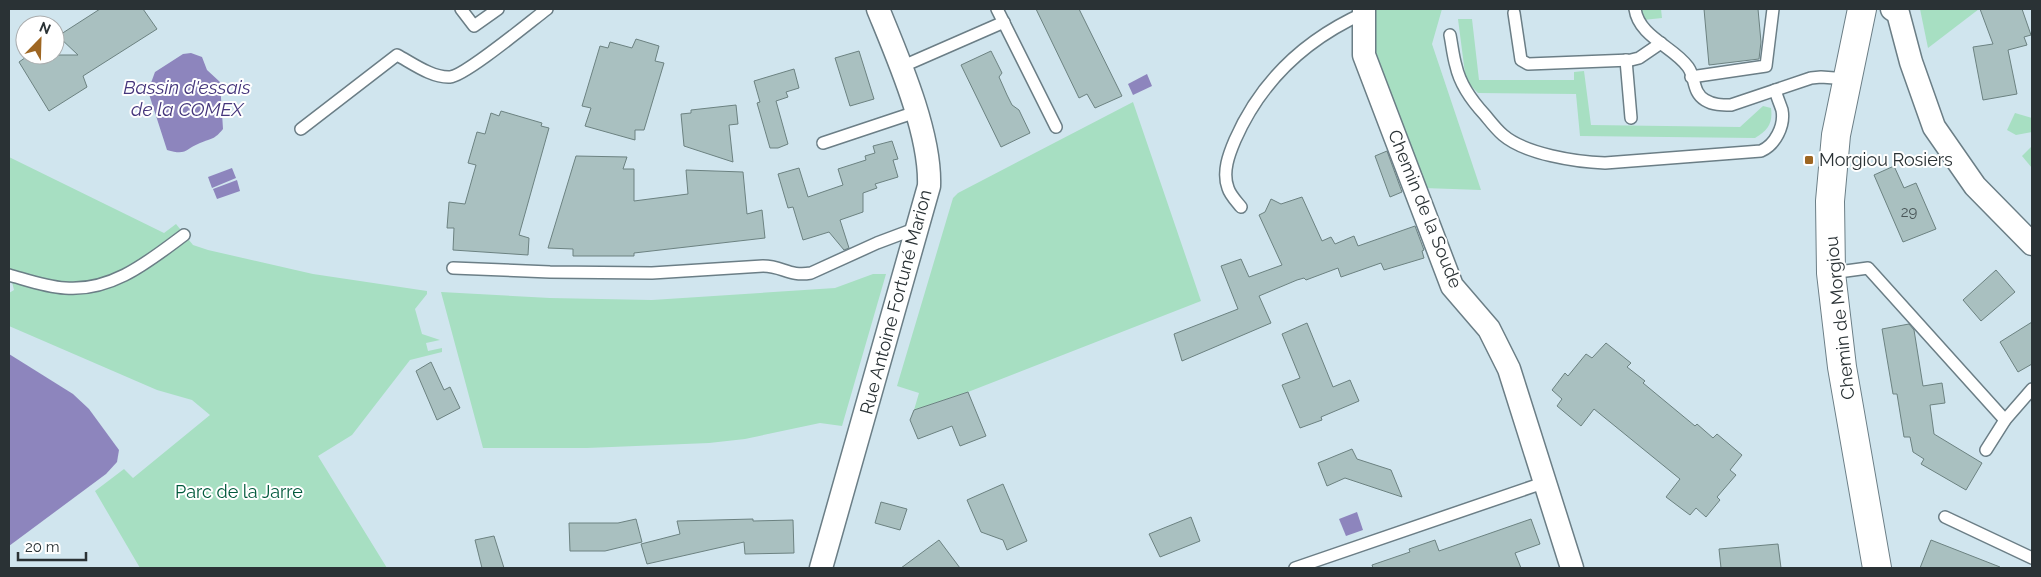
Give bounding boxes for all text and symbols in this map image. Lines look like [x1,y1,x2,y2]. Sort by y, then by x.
north arrow [15,15,65,65]
text: N [37,19,53,37]
water label: Bassin d'essais de la COMEX [123,76,251,120]
street label: Chemin de la Soude [1384,127,1467,291]
place label: Morgiou Rosiers [1819,149,1953,170]
marker: Morgiou Rosiers [1803,154,1815,166]
street label: Rue Antoine Fortuné Marion [855,187,936,417]
house number: 29 [1901,203,1918,221]
street label: Chemin de Morgiou [1820,235,1859,401]
park label: Parc de la Jarre [175,481,303,502]
scale bar [18,530,85,562]
text: 20 m [25,538,60,556]

